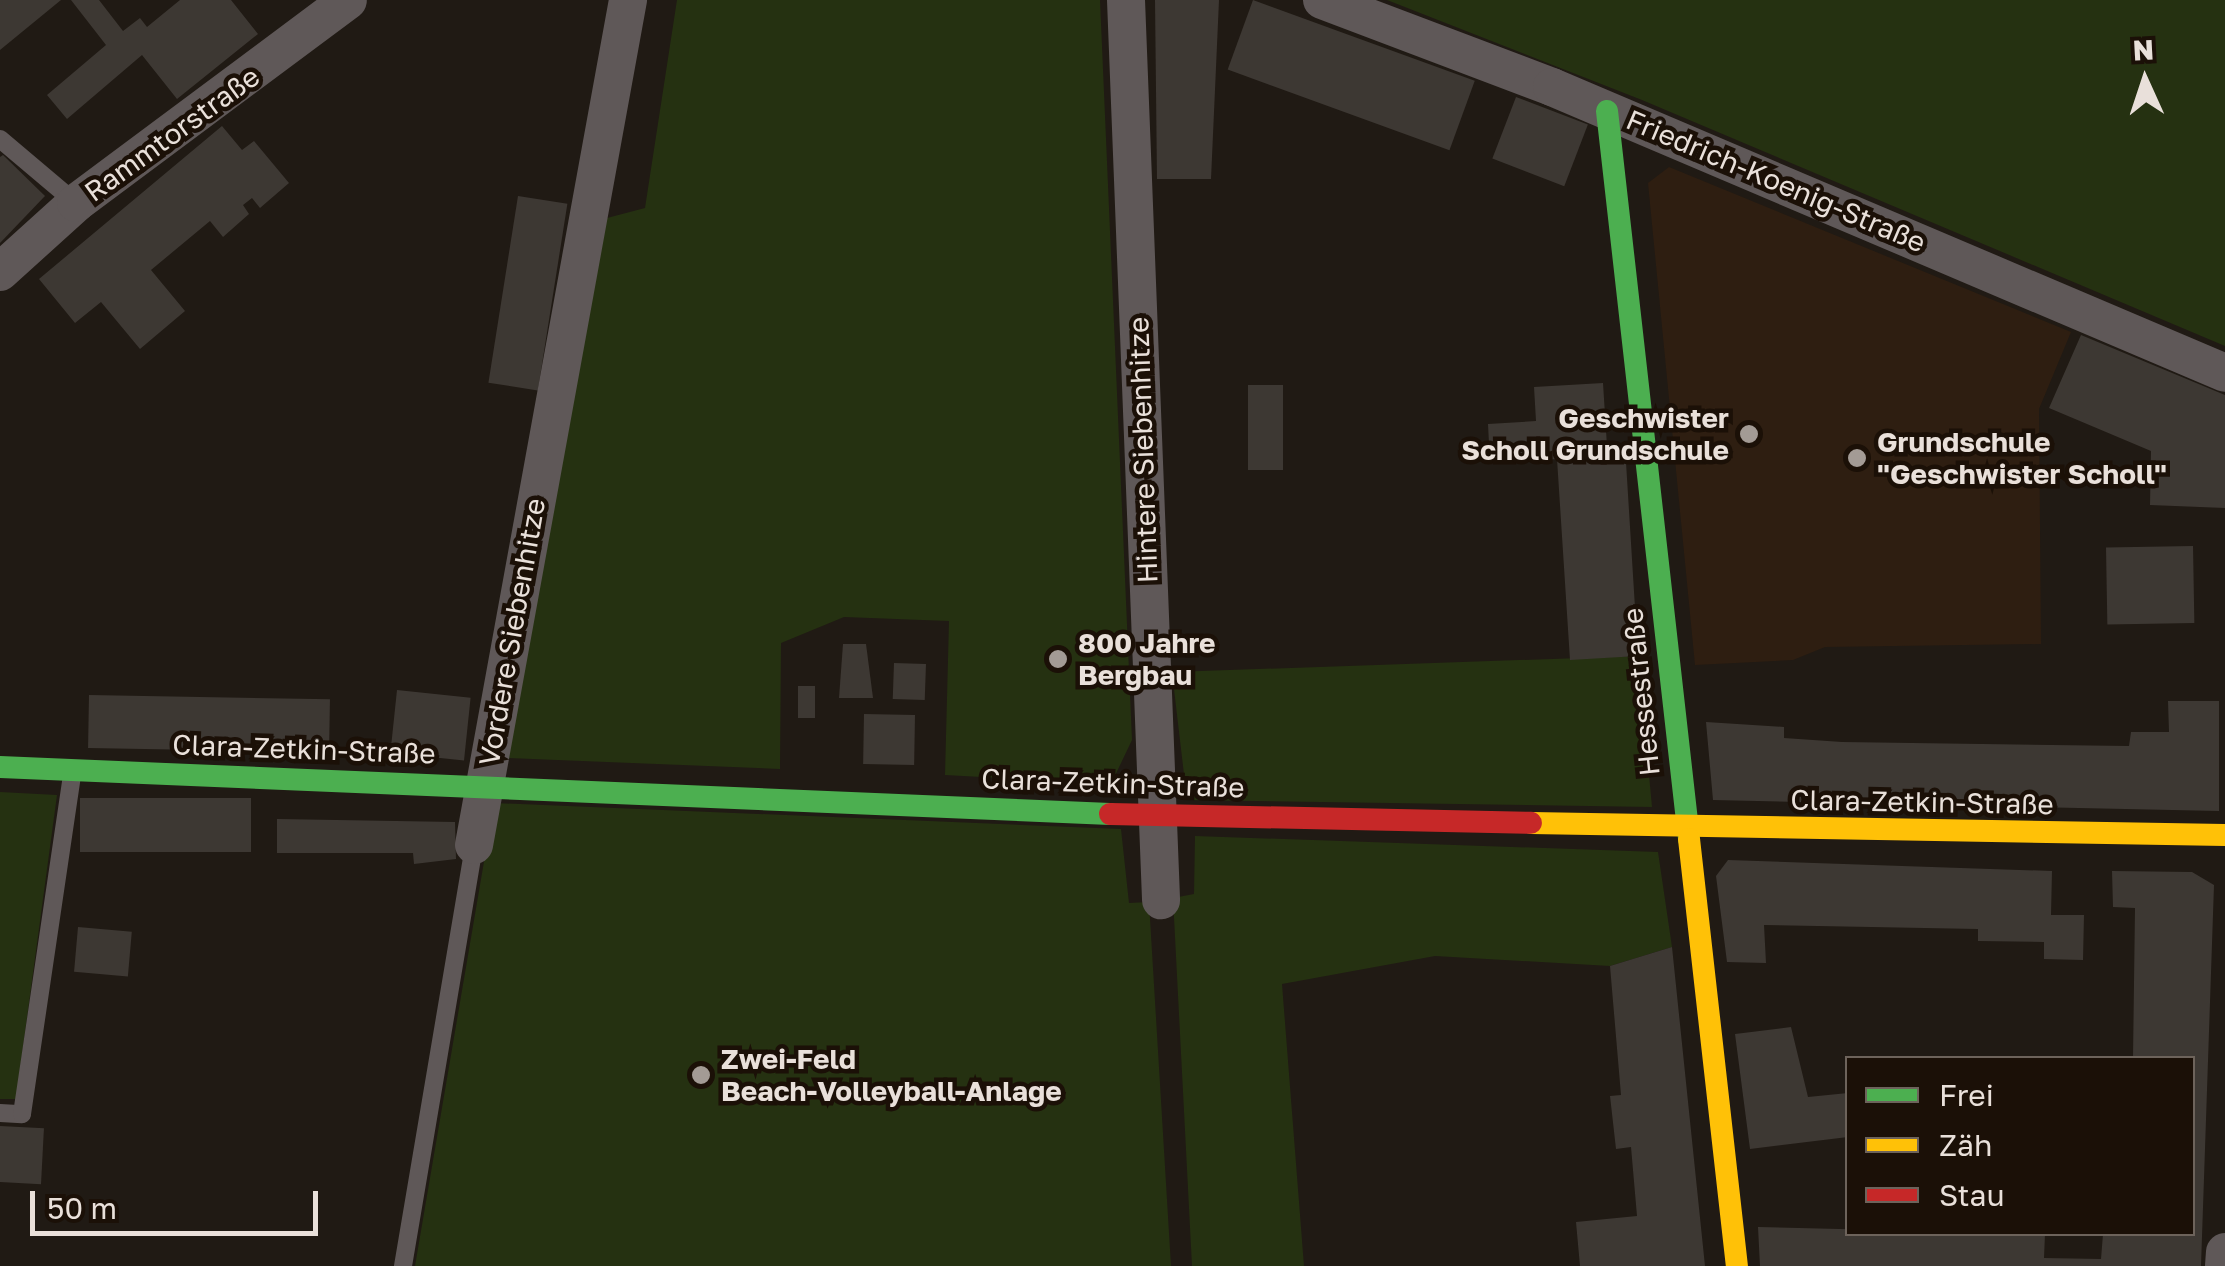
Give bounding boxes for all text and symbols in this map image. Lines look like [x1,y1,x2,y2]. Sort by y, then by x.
north arrow [2095,30,2195,130]
text: N [2132,33,2155,67]
street label: Rammtorstraße [78,59,266,209]
street label: Friedrich-Koenig-Straße [1621,103,1931,259]
street label: Hintere Siebenhitze [1122,316,1164,584]
place label: Geschwister Scholl Grundschule [1461,401,1729,467]
marker: Geschwister Scholl Grundschule [1738,423,1760,445]
place label: Grundschule "Geschwister Scholl" [1877,425,2167,491]
marker: Grundschule "Geschwister Scholl" [1846,447,1868,469]
street label: Vordere Siebenhitze [472,496,552,768]
street label: Hessestraße [1615,606,1667,778]
place label: 800 Jahre Bergbau [1078,626,1215,692]
marker: 800 Jahre Bergbau [1047,648,1069,670]
street label: Clara-Zetkin-Straße [172,728,436,770]
street label: Clara-Zetkin-Straße [981,762,1245,804]
street label: Clara-Zetkin-Straße [1790,783,2054,821]
place label: Zwei-Feld Beach-Volleyball-Anlage [721,1042,1062,1108]
legend [1845,1056,2195,1236]
marker: Zwei-Feld Beach-Volleyball-Anlage [690,1064,712,1086]
text: Frei [1939,1077,1994,1113]
text: Zäh [1939,1127,1992,1163]
scale bar [35,1171,322,1233]
text: Stau [1939,1177,2005,1213]
text: 50 m [47,1190,117,1226]

